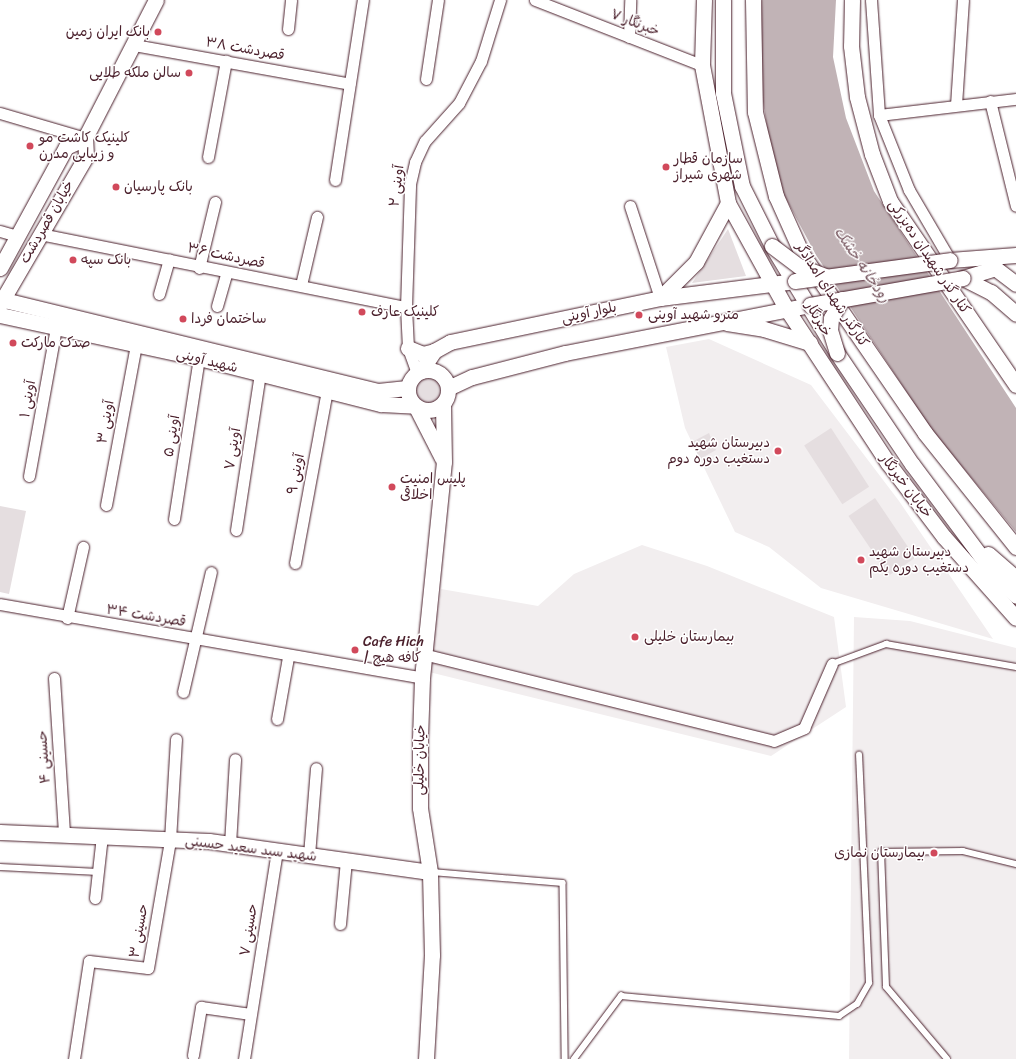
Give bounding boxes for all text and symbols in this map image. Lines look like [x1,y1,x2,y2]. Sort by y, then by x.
street label: ۷ خبرنگار [608,6,662,40]
place label: بانک ایران زمین [66,24,150,40]
marker: بانک ایران زمین [153,27,163,37]
street label: ۳۸ قصردشت [204,34,286,64]
place label: سالن ملکه طلایی [89,65,181,81]
marker: سالن ملکه طلایی [184,68,194,78]
place label: کلینیک کاشت مو و زیبایی مدرن [39,130,130,162]
marker: کلینیک کاشت مو و زیبایی مدرن [24,140,36,152]
place label: سازمان قطار شهری شیراز [674,151,743,184]
marker: سازمان قطار شهری شیراز [661,162,671,172]
street label: ۲ آوینی [386,164,408,208]
street label: خیابان قصردشت [16,177,78,267]
place label: بانک پارسیان [124,179,193,195]
marker: بانک پارسیان [111,182,121,192]
street label: کنار گذر شهیدان ده‌بزرکی [885,197,973,317]
water label: رودخانه خشک [830,224,894,306]
street label: ۳۶ قصردشت [186,240,266,272]
street label: کنارگذر شهدای امدادگر [792,240,872,350]
place label: بانک سپه [81,252,131,268]
marker: بانک سپه [68,255,78,265]
street label: خبرنگار [801,298,835,340]
street label: بلوار آوینی [560,299,618,327]
place label: کلینیک عارف [371,304,439,320]
marker: کلینیک عارف [356,306,368,318]
place label: مترو شهید آوینی [648,307,739,323]
marker: مترو شهید آوینی [633,309,645,321]
place label: ساختمان فردا [191,311,266,327]
marker: ساختمان فردا [178,314,188,324]
place label: صدک مارکت [21,335,90,351]
marker: صدک مارکت [8,338,18,348]
street label: شهید آوینی [175,345,239,377]
street label: ۱ آوینی [16,379,40,419]
street label: ۳ آوینی [94,399,118,445]
street label: ۵ آوینی [160,414,184,458]
street label: ۷ آوینی [221,427,245,471]
place label: دبیرستان شهید دستغیب دوره دوم [667,435,770,468]
marker: دبیرستان شهید دستغیب دوره دوم [773,446,783,456]
street label: خیابان خبرنگار [876,451,936,521]
street label: ۹ آوینی [284,452,308,496]
place label: پلیس امنیت اخلاقی [400,471,466,504]
marker: پلیس امنیت اخلاقی [387,482,397,492]
place label: دبیرستان شهید دستغیب دوره یکم [869,544,969,576]
marker: دبیرستان شهید دستغیب دوره یکم [856,555,866,565]
street label: قصردشت ۳۴ [105,601,187,631]
place label: بیمارستان خلیلی [644,629,734,645]
marker: بیمارستان خلیلی [629,631,641,643]
place label: Cafe Hich | کافه هیچ [363,634,424,666]
marker: Cafe Hich | کافه هیچ [350,645,360,655]
street label: خیابان خلیلی [411,725,429,795]
street label: ۴ حسینی [34,730,54,784]
street label: شهید سید سعید حسینی [184,833,318,865]
place label: بیمارستان نمازی [834,845,925,861]
marker: بیمارستان نمازی [928,847,940,859]
street label: ۳ حسینی [126,903,152,959]
street label: ۷ حسینی [237,903,261,957]

